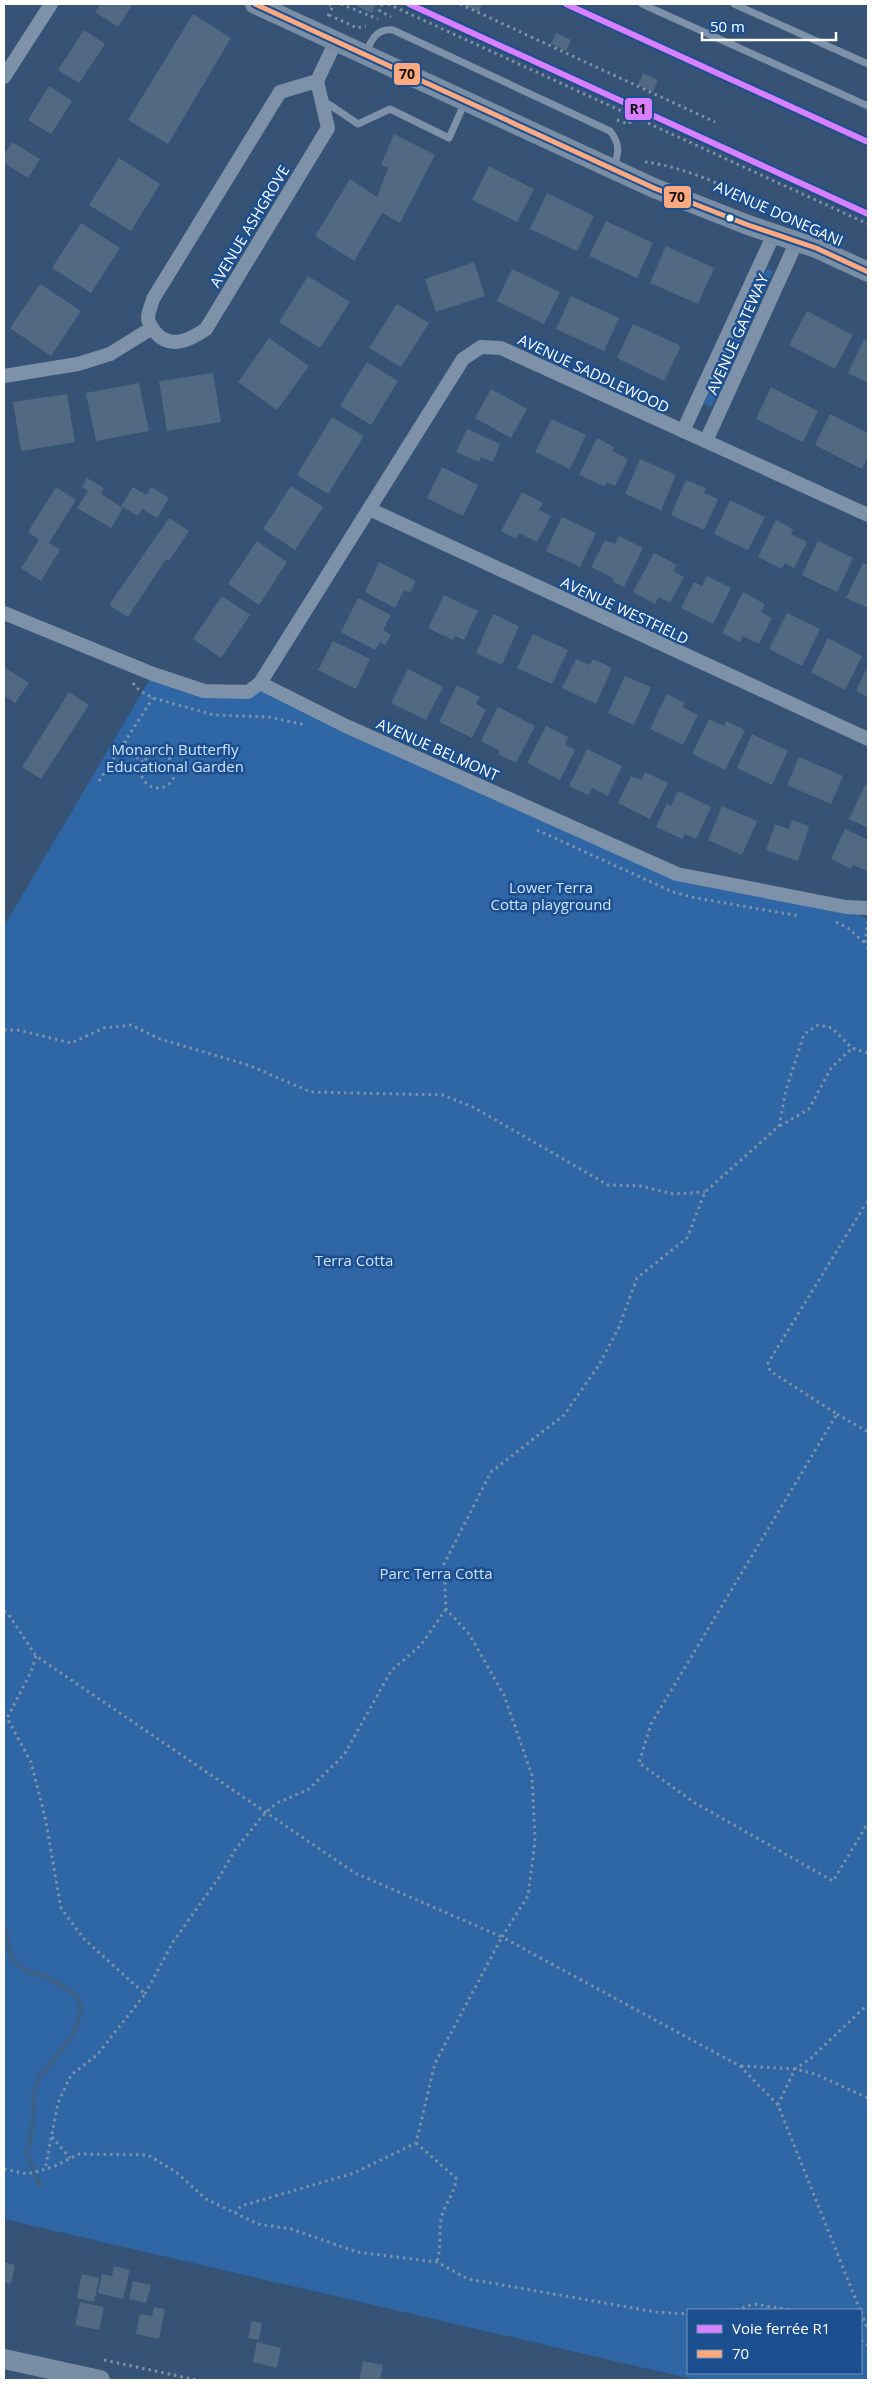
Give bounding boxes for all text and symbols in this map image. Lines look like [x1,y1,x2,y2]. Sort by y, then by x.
scale bar [702,10,836,42]
text: 50 m [710,16,745,36]
line badge: 70 [393,62,421,86]
text: 70 [399,64,415,83]
line badge: R1 [624,97,653,121]
text: R1 [629,99,647,118]
street label: AVENUE ASHGROVE [205,161,293,291]
street label: AVENUE DONEGANI [711,176,847,250]
line badge: 70 [663,185,692,209]
text: 70 [669,187,685,206]
unlabelled marker [725,213,735,223]
street label: AVENUE GATEWAY [701,270,773,397]
street label: AVENUE SADDLEWOOD [515,329,673,417]
street label: AVENUE WESTFIELD [558,572,692,648]
street label: AVENUE BELMONT [374,713,503,785]
park label: Monarch Butterfly Educational Garden [106,739,244,776]
park label: Lower Terra Cotta playground [490,877,612,914]
park label: Terra Cotta [315,1250,393,1270]
park label: Parc Terra Cotta [379,1563,493,1583]
legend [687,2309,862,2374]
text: Voie ferrée R1 [732,2318,830,2338]
text: 70 [732,2343,749,2363]

